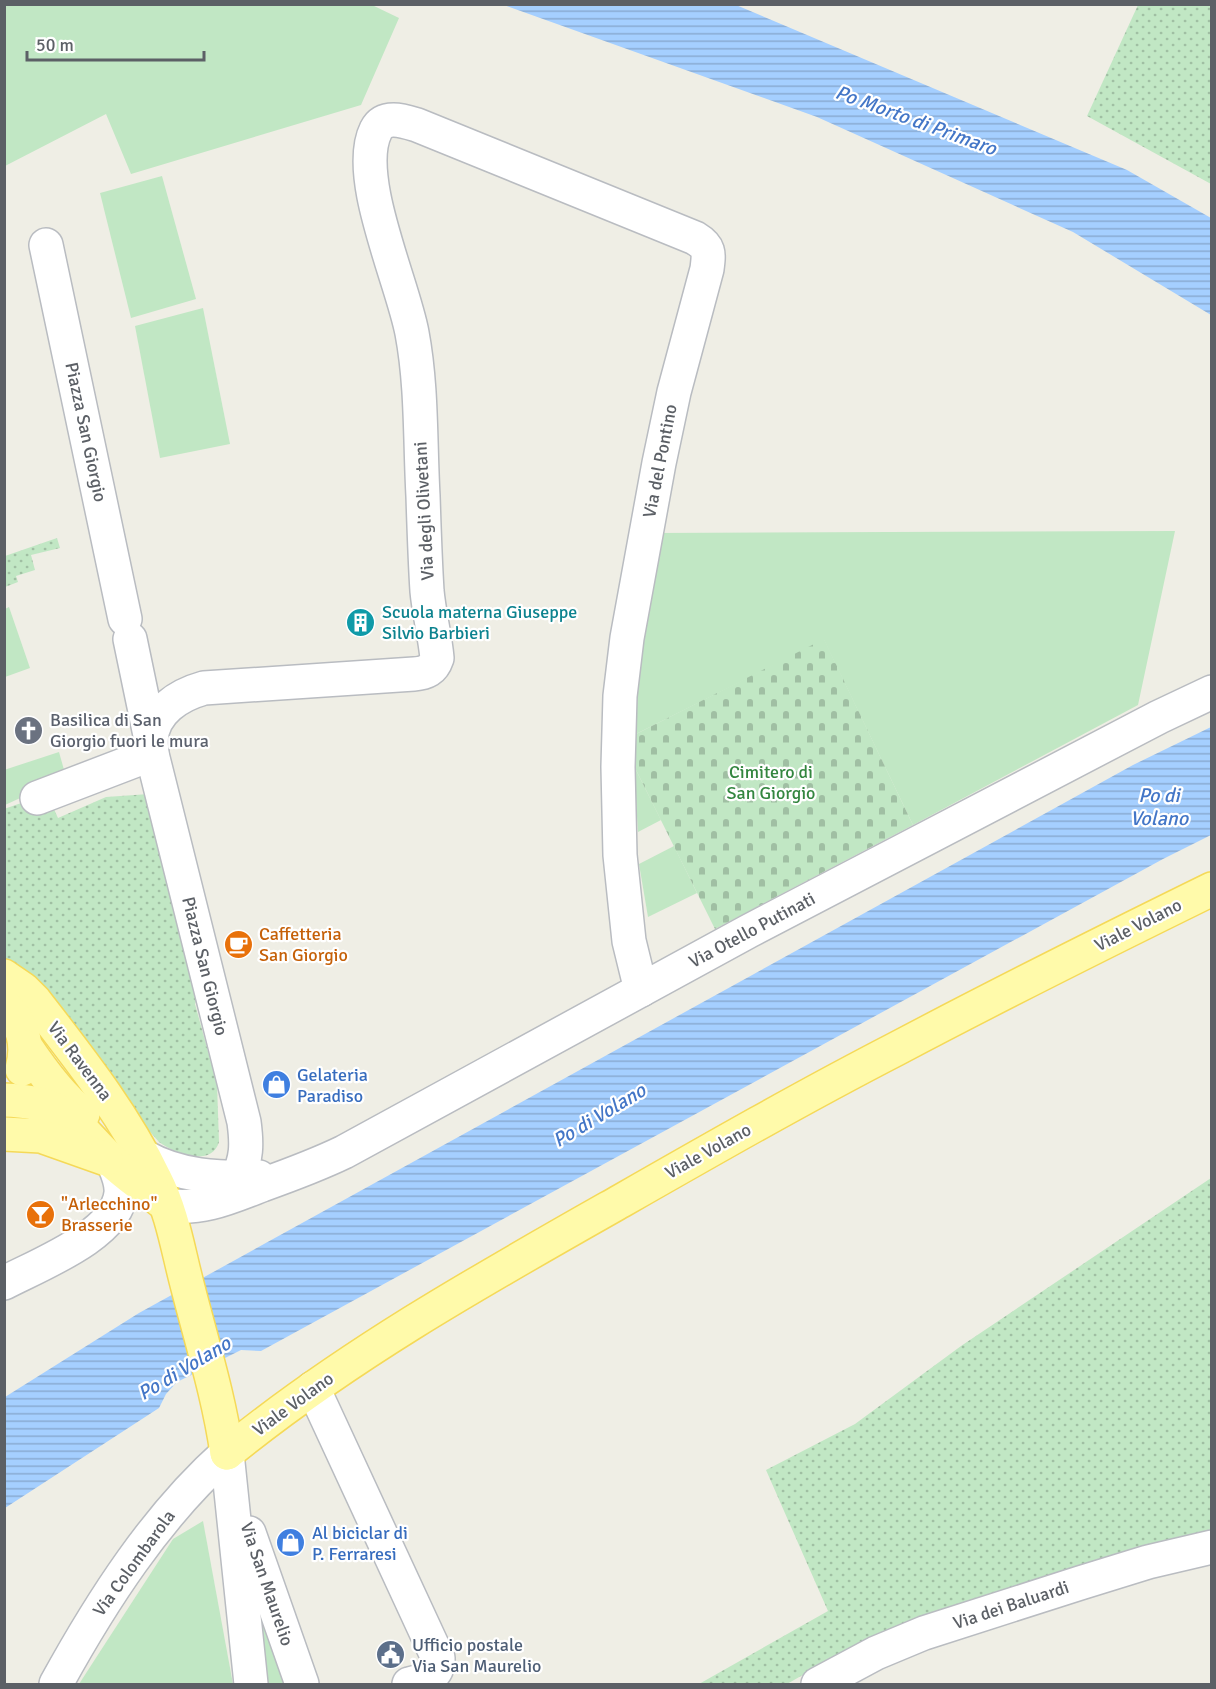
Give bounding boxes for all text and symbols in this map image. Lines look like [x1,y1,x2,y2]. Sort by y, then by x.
scale bar [27,24,204,62]
text: 50 m [36,34,74,56]
water label: Po Morto di Primaro [832,80,1001,162]
street label: Piazza San Giorgio [60,360,112,504]
street label: Via del Pontino [638,402,682,520]
street label: Via degli Olivetani [409,441,439,581]
place label: Scuola materna Giuseppe Silvio Barbieri [382,601,577,644]
building icon: Scuola materna Giuseppe Silvio Barbieri [345,606,377,638]
place label: Basilica di San Giorgio fuori le mura [50,709,209,752]
church icon: Basilica di San Giorgio fuori le mura [13,714,45,746]
park label: Cimitero di San Giorgio [727,761,815,804]
water label: Po di Volano [1130,783,1190,831]
street label: Via Otello Putinati [685,887,819,973]
street label: Piazza San Giorgio [177,894,233,1038]
street label: Viale Volano [1091,894,1185,956]
place label: Caffetteria San Giorgio [259,923,348,966]
cafe icon: Caffetteria San Giorgio [222,928,254,960]
street label: Via Ravenna [43,1017,117,1105]
place label: Gelateria Paradiso [297,1064,368,1107]
shop icon: Gelateria Paradiso [260,1069,292,1101]
water label: Po di Volano [548,1077,652,1153]
street label: Viale Volano [661,1118,755,1184]
place label: "Arlecchino" Brasserie [61,1193,157,1236]
bar icon: "Arlecchino" Brasserie [24,1198,56,1230]
water label: Po di Volano [133,1330,237,1406]
street label: Viale Volano [248,1367,338,1441]
street label: Via Colombarola [88,1506,180,1620]
street label: Via San Maurelio [236,1519,298,1649]
place label: Al biciclar di P. Ferraresi [312,1522,408,1565]
shop icon: Al biciclar di P. Ferraresi [275,1527,307,1559]
street label: Via dei Baluardi [950,1576,1072,1634]
place label: Ufficio postale Via San Maurelio [412,1634,541,1677]
public building icon: Ufficio postale Via San Maurelio [375,1639,407,1671]

